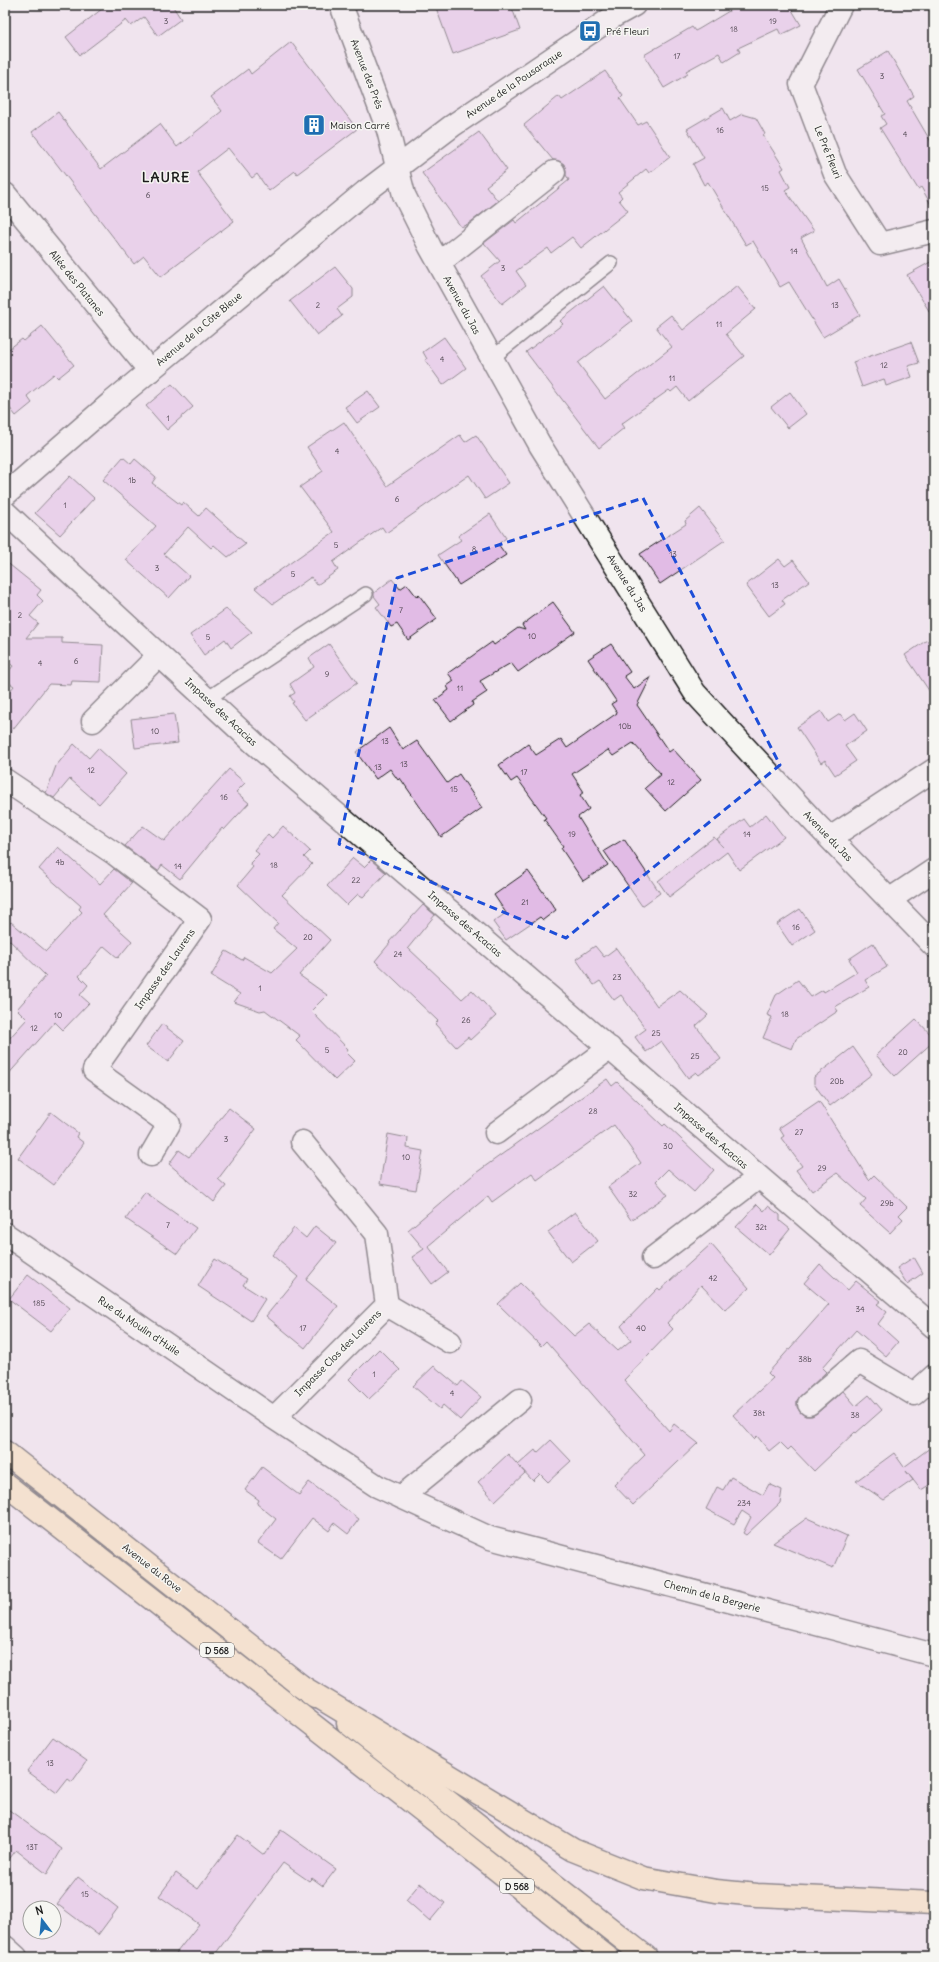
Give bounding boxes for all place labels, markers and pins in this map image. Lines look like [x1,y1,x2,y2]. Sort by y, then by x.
bus stop icon: Pré Fleuri [577,18,603,44]
place label: Pré Fleuri [606,25,649,38]
building icon: Maison Carré [301,112,327,138]
place label: Maison Carré [330,119,390,132]

